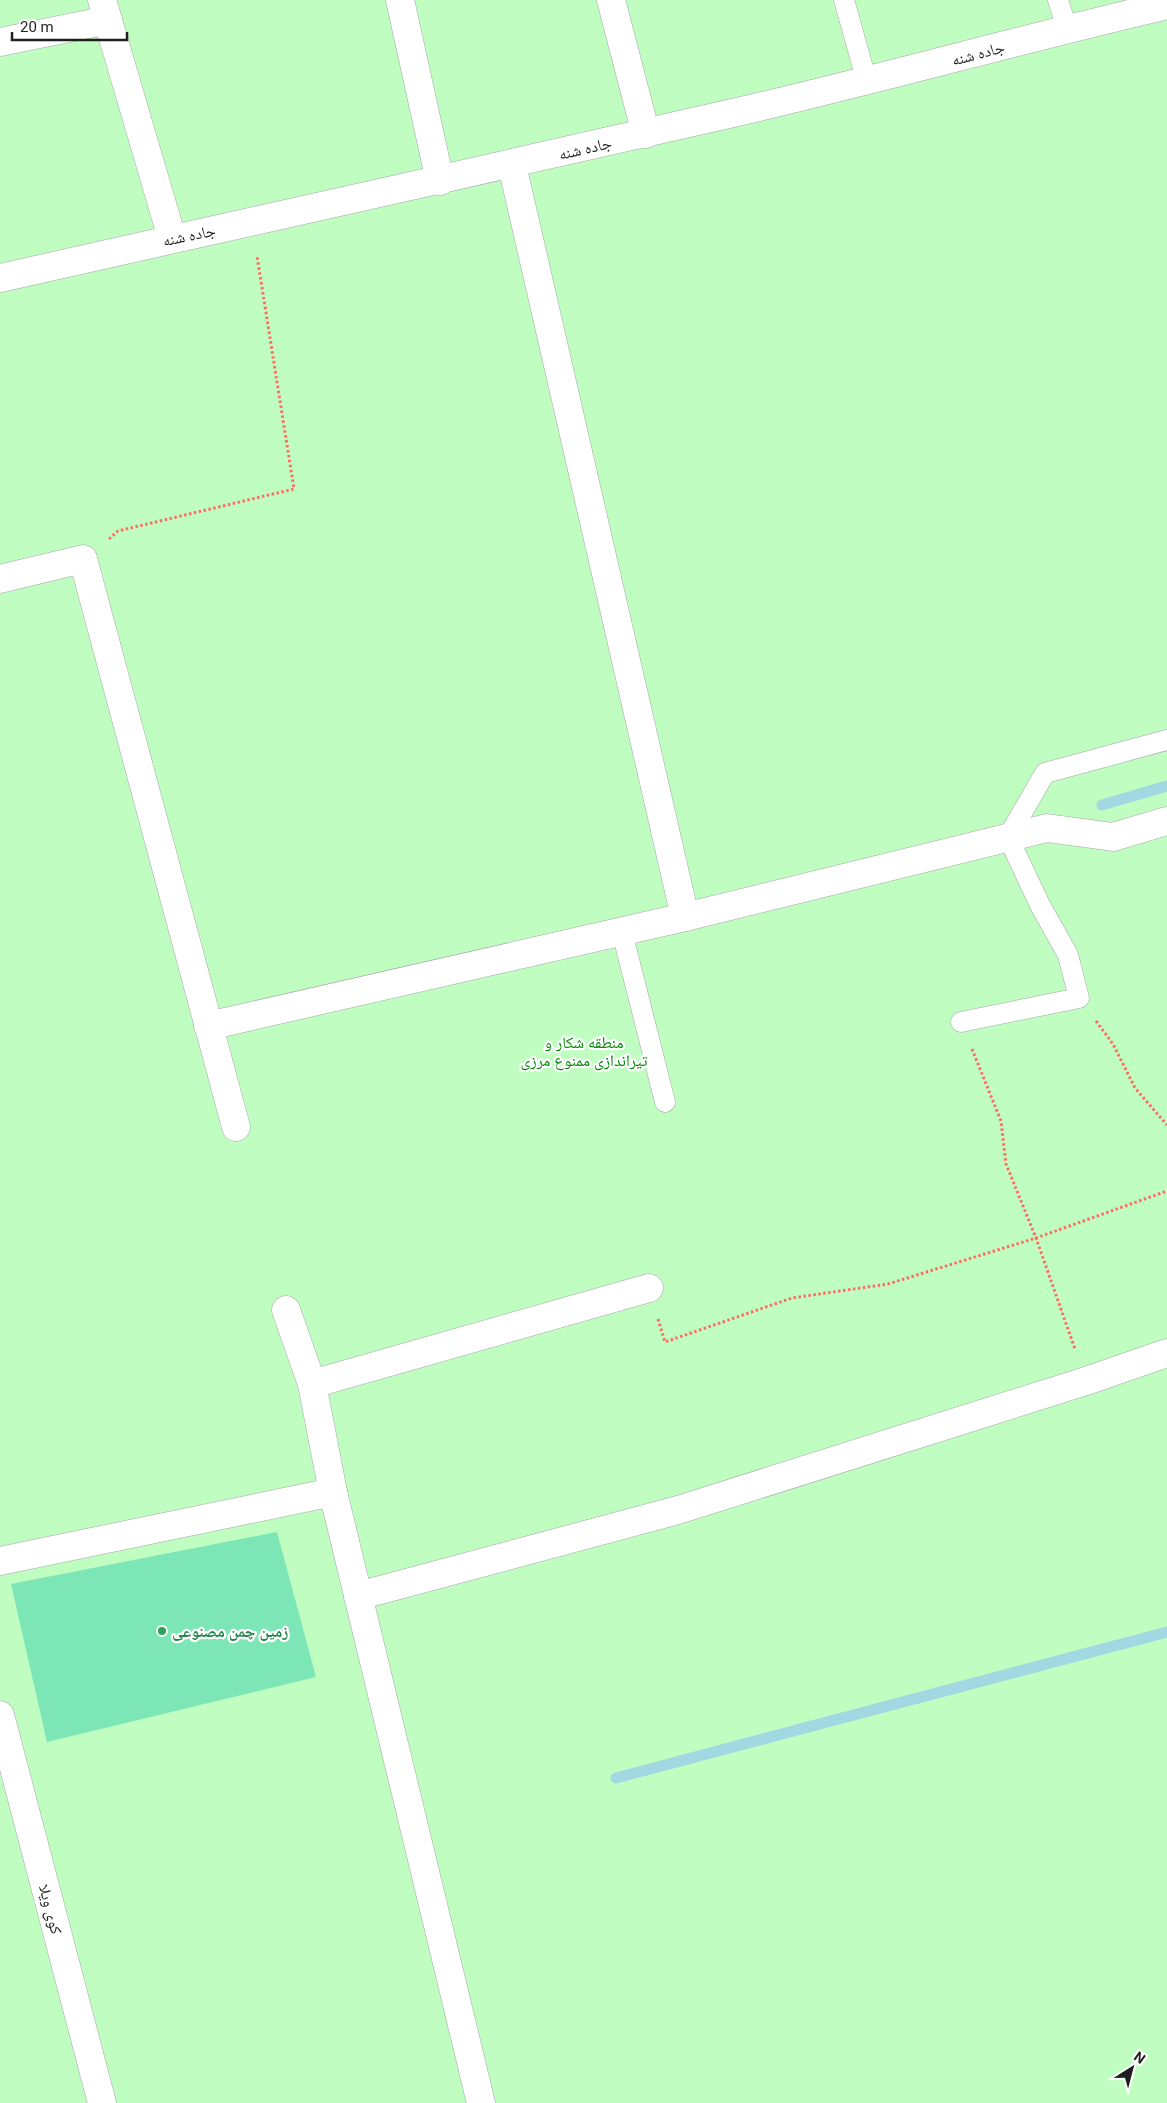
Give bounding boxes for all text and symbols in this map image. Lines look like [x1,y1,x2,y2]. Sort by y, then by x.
scale bar [12,10,128,42]
text: 20 m [20,18,54,36]
street label: جاده شنه [950,37,1007,70]
street label: جاده شنه [557,133,613,164]
street label: جاده شنه [161,221,217,250]
park label: منطقه شکار و تیراندازی ممنوع مرزی [521,1033,648,1071]
place label: زمین چمن مصنوعی [172,1622,288,1641]
marker: زمین چمن مصنوعی [156,1625,168,1637]
street label: کوی ویلا [34,1882,66,1937]
north arrow [1107,2043,1157,2093]
text: N [1131,2048,1148,2067]

